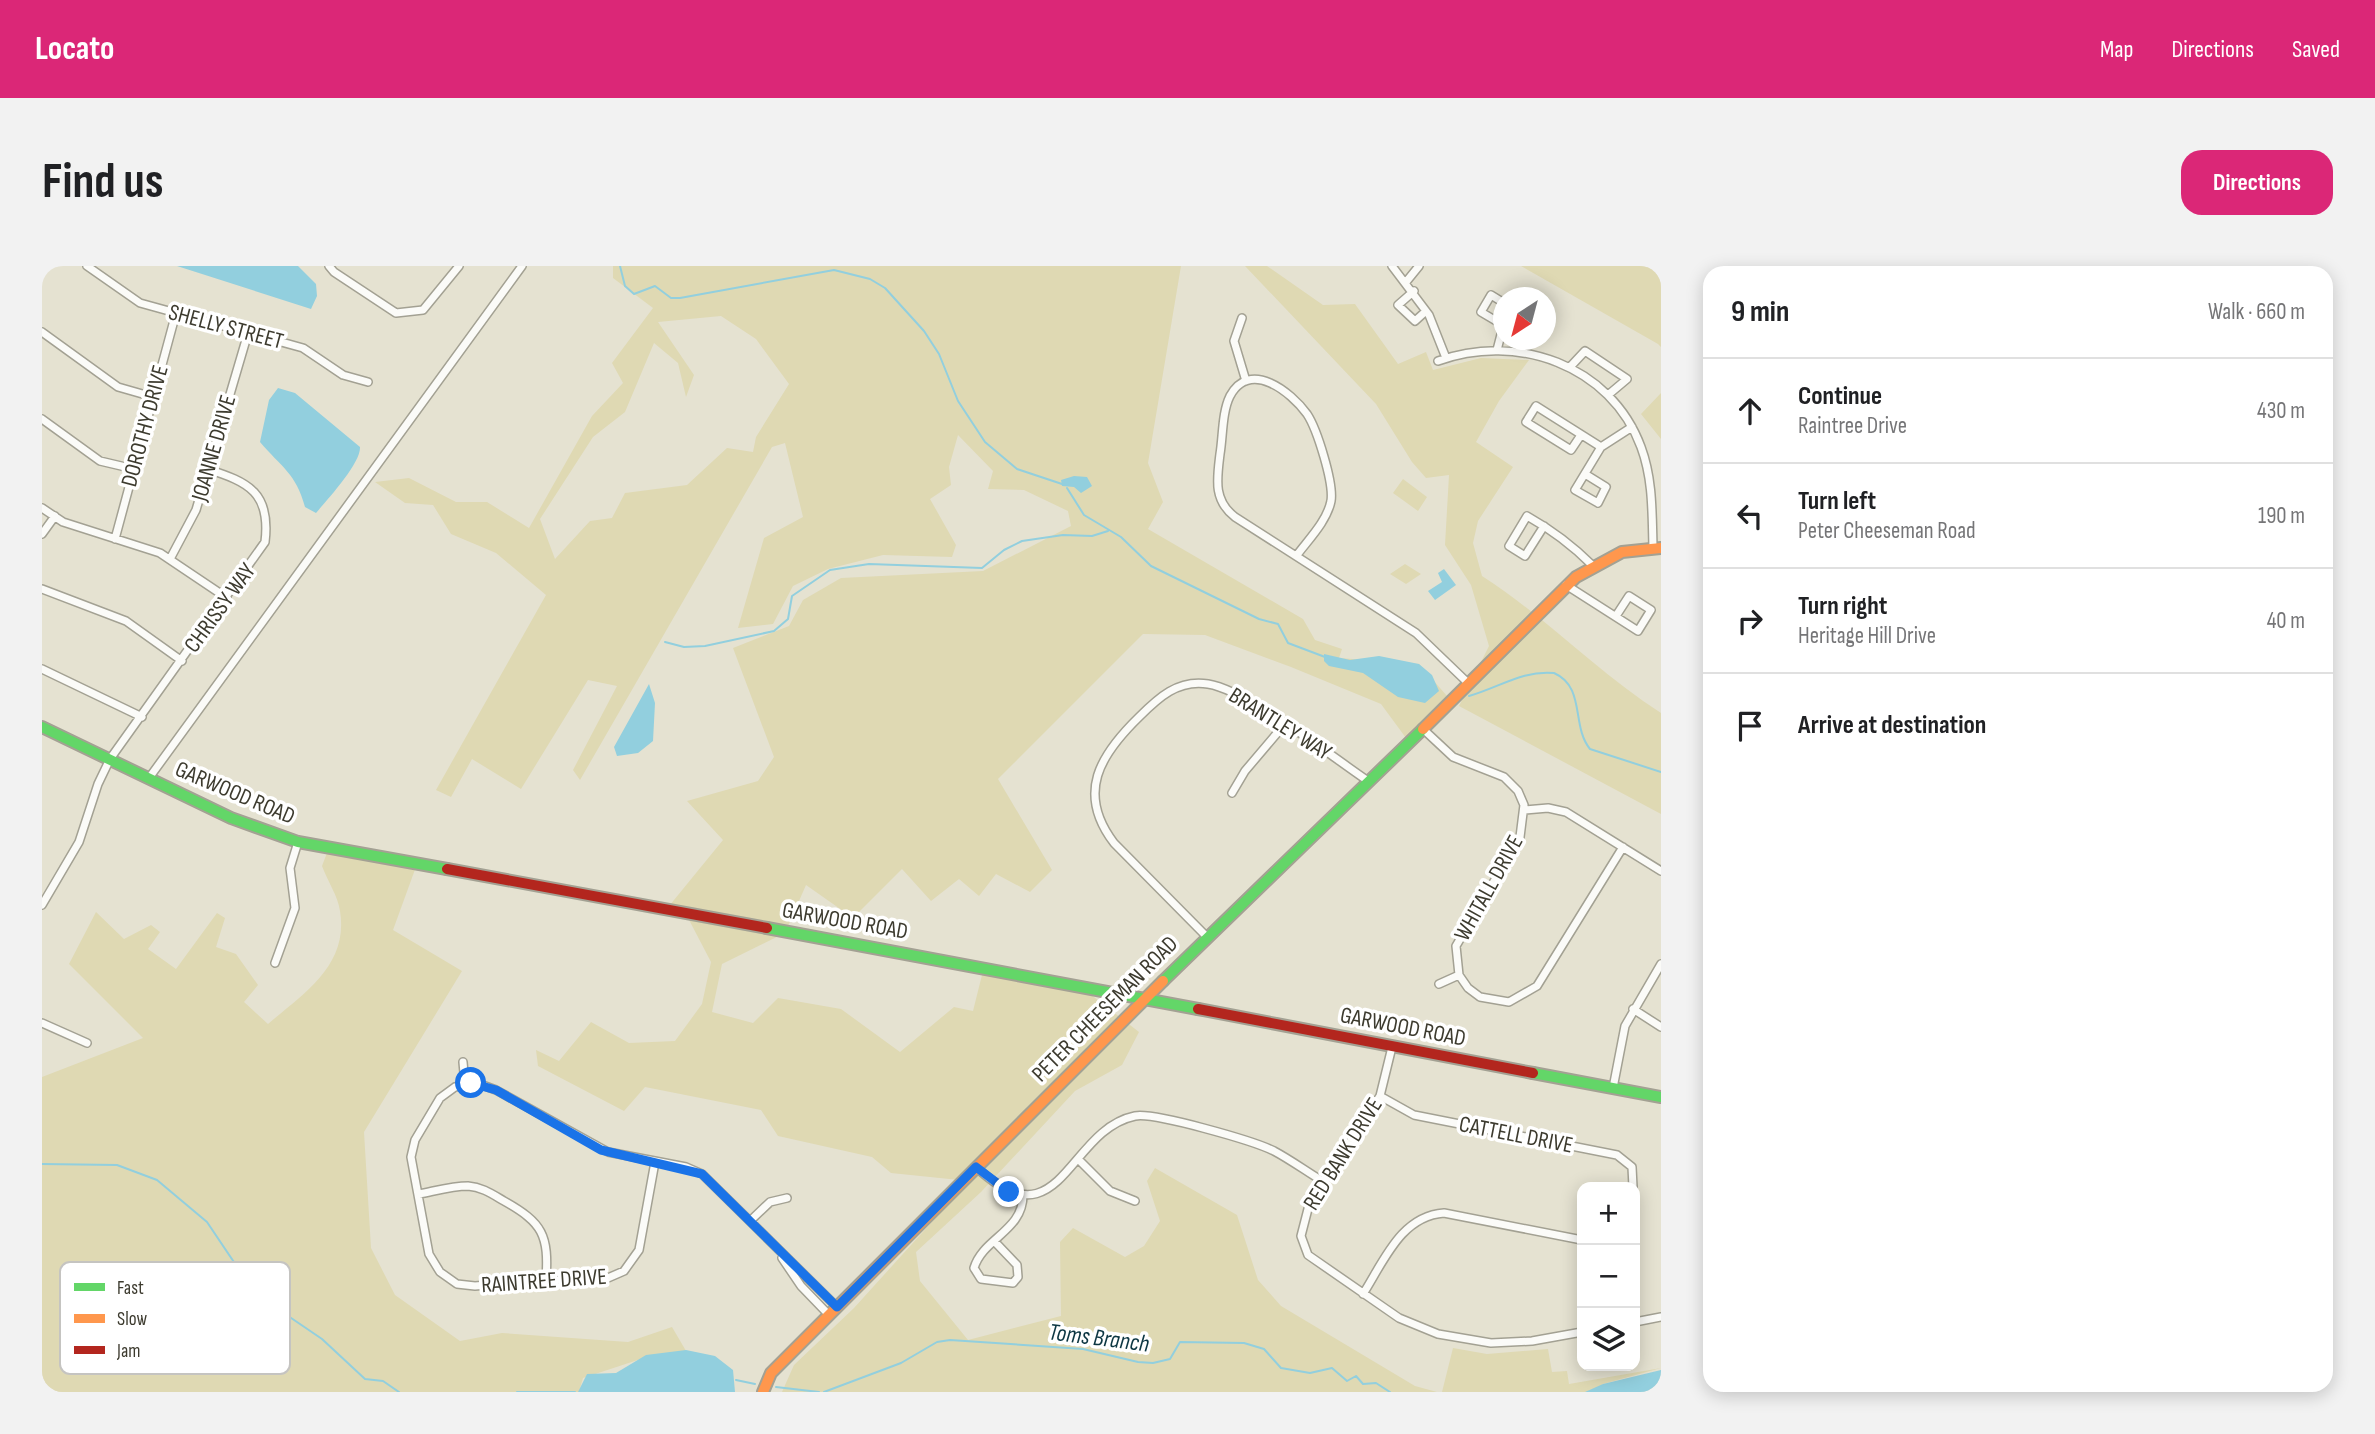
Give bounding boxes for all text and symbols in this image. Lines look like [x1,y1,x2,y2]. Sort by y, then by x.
text: Locato [35,29,114,69]
text: Map [2100,35,2133,64]
text: Directions [2171,35,2254,64]
text: Saved [2292,35,2340,64]
button: Directions [2181,150,2333,215]
text: Find us [42,153,164,212]
north arrow [1493,287,1556,350]
text: 9 min [1731,294,1789,330]
street label: SHELLY STREET [165,298,287,356]
text: Walk · 660 m [2208,298,2305,326]
street label: DOROTHY DRIVE [115,362,175,490]
text: Continue [1798,381,1882,412]
street label: JOANNE DRIVE [185,392,242,505]
icon: ahead [1731,392,1769,430]
text: 430 m [2257,397,2305,425]
text: Raintree Drive [1798,412,1907,440]
text: Turn left [1798,486,1876,517]
icon: left [1731,497,1769,535]
text: 190 m [2258,502,2305,530]
text: Peter Cheeseman Road [1798,517,1976,545]
street label: CHRISSY WAY [178,558,262,658]
text: Turn right [1798,591,1887,622]
icon: right [1731,602,1769,640]
text: 40 m [2267,607,2305,635]
text: Heritage Hill Drive [1798,622,1936,650]
street label: BRANTLEY WAY [1224,681,1337,767]
icon: arrive [1731,707,1769,745]
text: Arrive at destination [1798,710,1986,741]
street label: GARWOOD ROAD [171,755,299,831]
street label: WHITALL DRIVE [1448,830,1530,946]
street label: GARWOOD ROAD [780,896,910,946]
street label: PETER CHEESEMAN ROAD [1026,930,1184,1088]
street label: GARWOOD ROAD [1338,1001,1468,1053]
route start [455,1067,486,1098]
street label: RED BANK DRIVE [1297,1093,1389,1215]
street label: CATTELL DRIVE [1457,1110,1575,1160]
route end [993,1176,1024,1207]
map controls [1577,1182,1640,1371]
button: + [1577,1182,1640,1245]
button: − [1577,1245,1640,1308]
legend [60,1262,290,1374]
street label: RAINTREE DRIVE [480,1263,608,1299]
text: Fast [117,1277,144,1300]
text: Slow [117,1308,147,1331]
button: layers [1577,1308,1640,1371]
water label: Toms Branch [1047,1317,1151,1359]
text: Jam [116,1340,140,1363]

